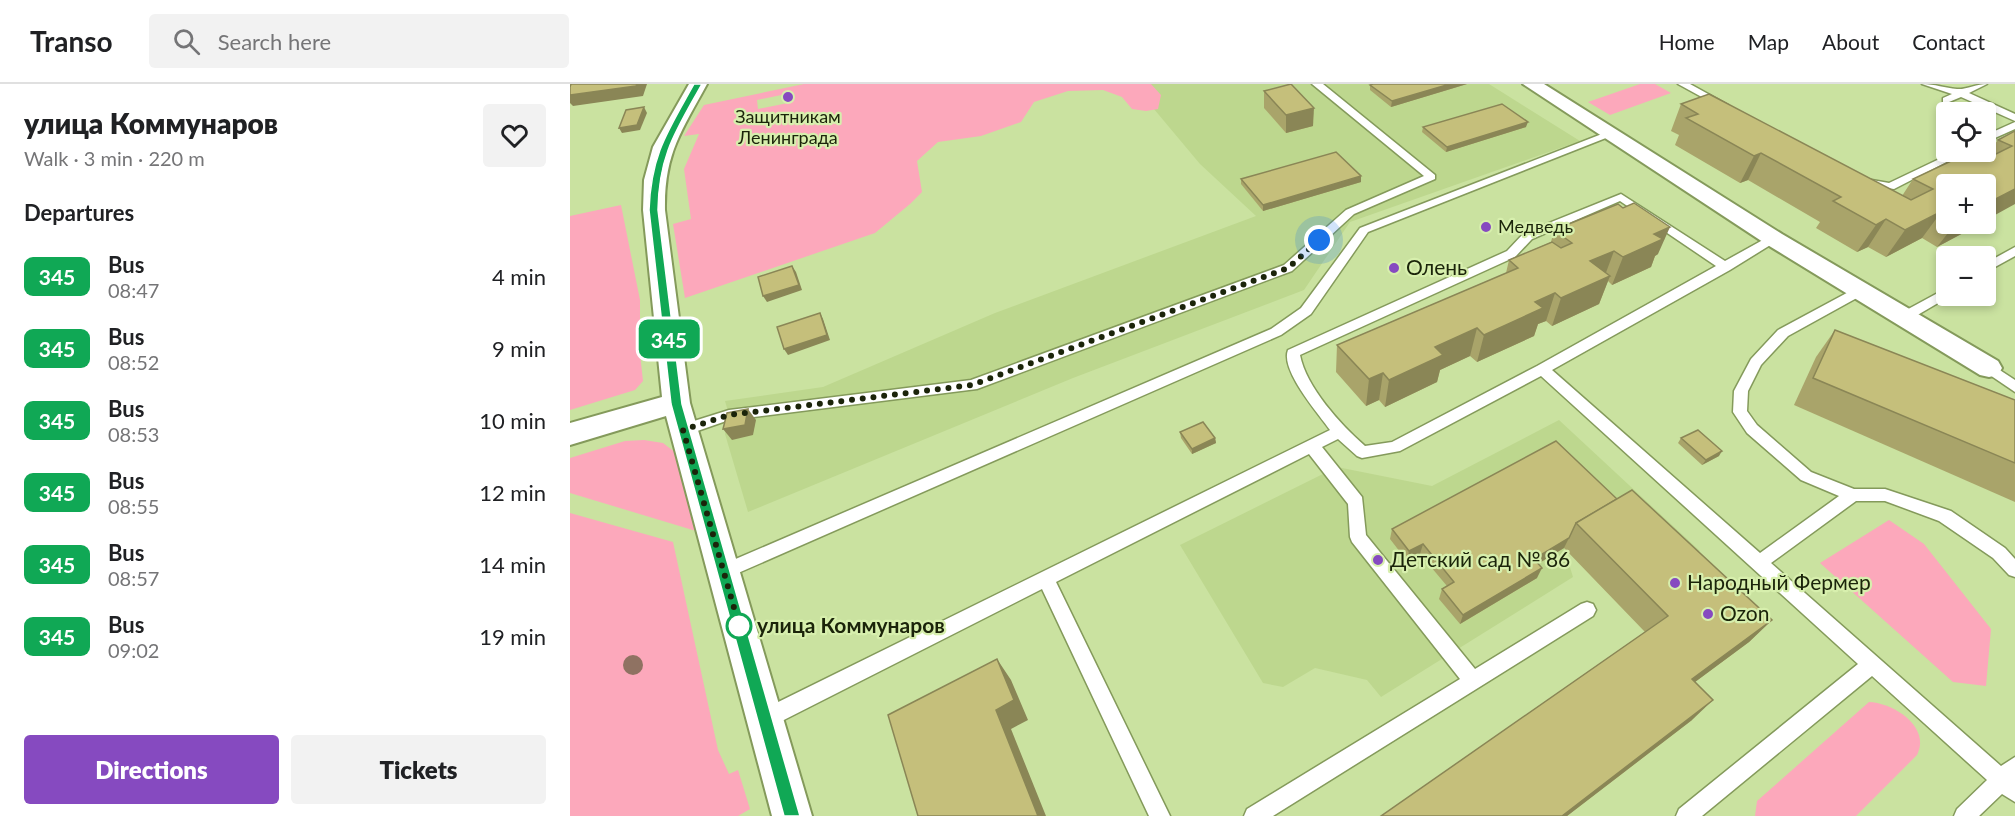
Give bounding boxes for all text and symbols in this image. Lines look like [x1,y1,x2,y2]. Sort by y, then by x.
search box [149,14,569,68]
text: Transo [30,24,113,58]
icon: search [170,25,203,58]
text: Search here [218,28,331,55]
text: Home [1659,29,1715,54]
text: Map [1748,29,1789,54]
text: About [1822,29,1879,54]
text: Contact [1912,29,1985,54]
marker: Защитникам Ленинграда [781,90,795,104]
map controls [1936,102,1996,306]
button: locate [1936,102,1996,162]
button: heart [483,104,546,167]
place label: Защитникам Ленинграда [735,105,841,148]
text: улица Коммунаров [24,106,278,140]
text: Walk · 3 min · 220 m [24,146,205,170]
button: + [1936,174,1996,234]
text: Departures [24,199,134,226]
place label: Медведь [1498,215,1573,237]
marker: Медведь [1479,220,1493,234]
your location [1304,225,1334,255]
button: − [1936,246,1996,306]
text: Bus [108,251,144,278]
place label: Олень [1406,254,1467,279]
marker: Олень [1387,261,1401,275]
text: 4 min [492,263,546,290]
text: 345 [39,264,75,289]
text: 08:47 [108,278,159,302]
line badge: 345 [634,320,704,358]
text: Bus [108,323,144,350]
text: 345 [651,327,687,352]
text: 9 min [492,335,546,362]
text: 345 [39,336,75,361]
text: 08:52 [108,350,159,374]
text: Bus [108,395,144,422]
text: 10 min [479,407,546,434]
text: 345 [39,408,75,433]
text: 08:53 [108,422,159,446]
text: Bus [108,467,144,494]
text: 12 min [479,479,546,506]
text: 345 [39,480,75,505]
text: 08:55 [108,494,159,518]
text: Bus [108,539,144,566]
place label: Детский сад № 86 [1390,546,1570,571]
text: 14 min [479,551,546,578]
text: 345 [39,552,75,577]
marker: Детский сад № 86 [1371,553,1385,567]
text: 08:57 [108,566,159,590]
place label: Народный Фермер [1687,569,1871,594]
marker: Народный Фермер [1668,576,1682,590]
place label: Ozon [1720,600,1770,625]
marker: Ozon [1701,607,1715,621]
text: Bus [108,611,144,638]
place label: улица Коммунаров [757,612,945,637]
marker: улица Коммунаров [726,613,752,639]
text: 19 min [479,623,546,650]
text: 345 [39,624,75,649]
text: 09:02 [108,638,159,662]
button: Directions [24,735,279,804]
button: Tickets [291,735,546,804]

